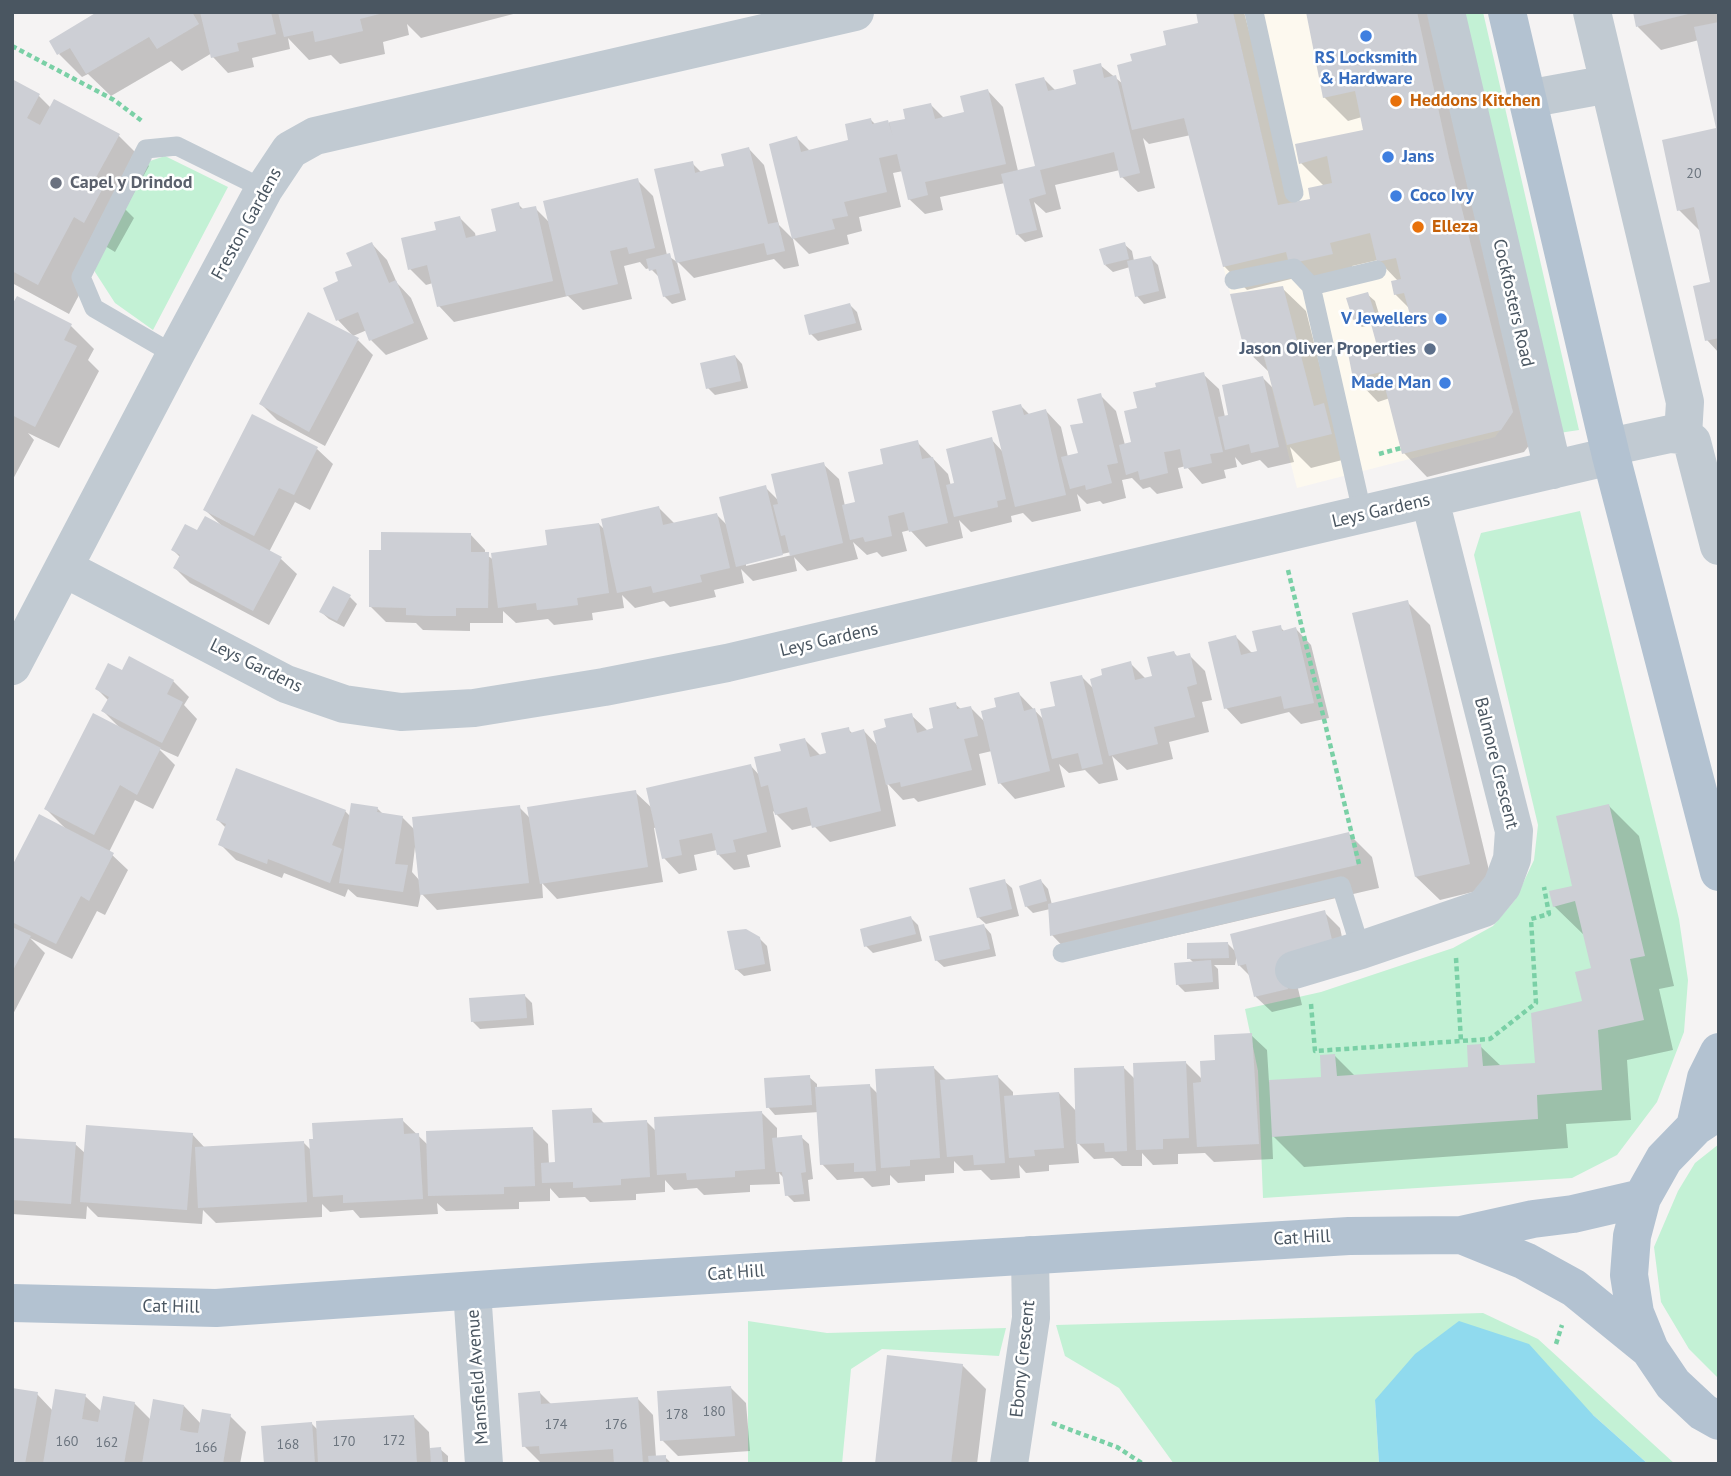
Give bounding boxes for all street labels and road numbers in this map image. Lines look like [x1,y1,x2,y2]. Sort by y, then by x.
street label: Freston Gardens [207,164,287,284]
street label: Cockfosters Road [1488,237,1538,369]
street label: Leys Gardens [1330,489,1432,533]
street label: Leys Gardens [778,618,880,662]
street label: Leys Gardens [206,634,306,698]
street label: Balmore Crescent [1469,695,1523,831]
street label: Cat Hill [1273,1226,1331,1250]
street label: Cat Hill [707,1260,765,1286]
street label: Cat Hill [142,1296,200,1318]
street label: Ebony Crescent [1006,1299,1040,1419]
street label: Mansfield Avenue [463,1309,493,1445]

